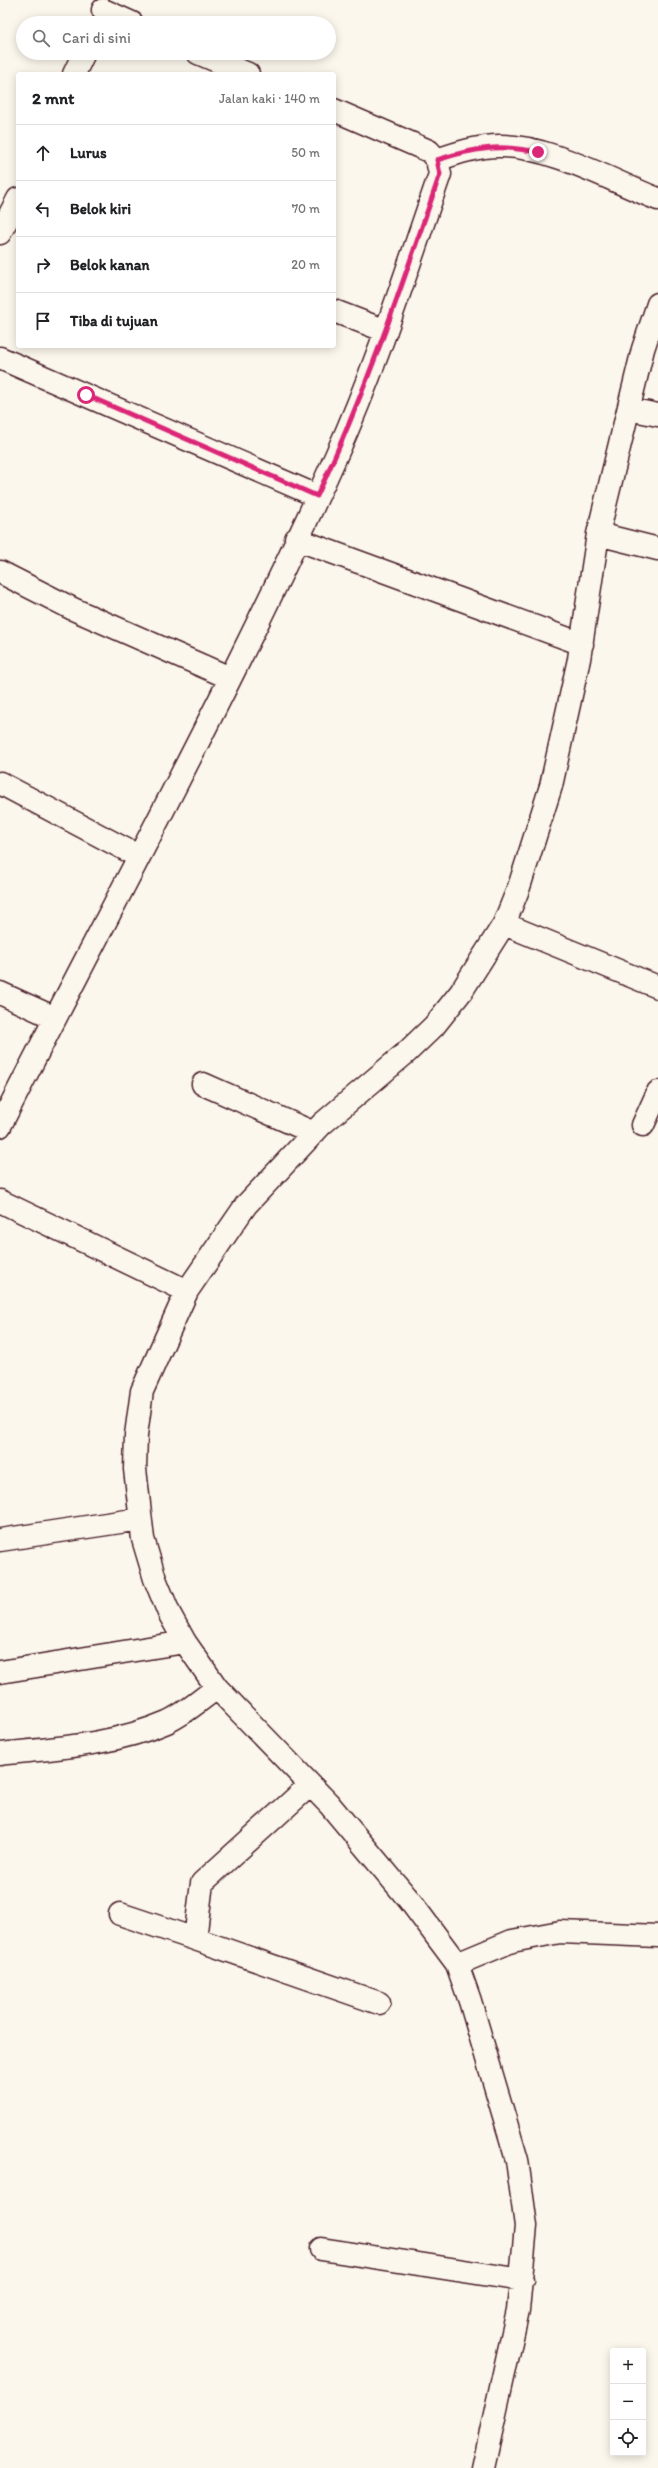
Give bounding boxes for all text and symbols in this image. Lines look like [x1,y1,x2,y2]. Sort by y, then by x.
search box [16,16,336,60]
icon: search [30,27,52,49]
text: Cari di sini [62,29,131,47]
text: 2 mnt [32,88,75,108]
text: Jalan kaki · 140 m [219,91,320,106]
icon: ahead [32,142,54,164]
route end [529,143,547,161]
text: Lurus [70,144,107,162]
text: 50 m [291,145,320,160]
icon: left [32,198,54,220]
text: Belok kiri [70,200,131,218]
text: 70 m [292,201,320,216]
icon: right [32,254,54,276]
text: Belok kanan [70,256,150,274]
text: 20 m [291,257,320,272]
icon: arrive [32,310,54,332]
text: Tiba di tujuan [70,312,158,330]
route start [77,386,95,404]
map controls [610,2348,646,2456]
button: + [610,2348,646,2384]
button: − [610,2384,646,2420]
button: locate [610,2420,646,2456]

